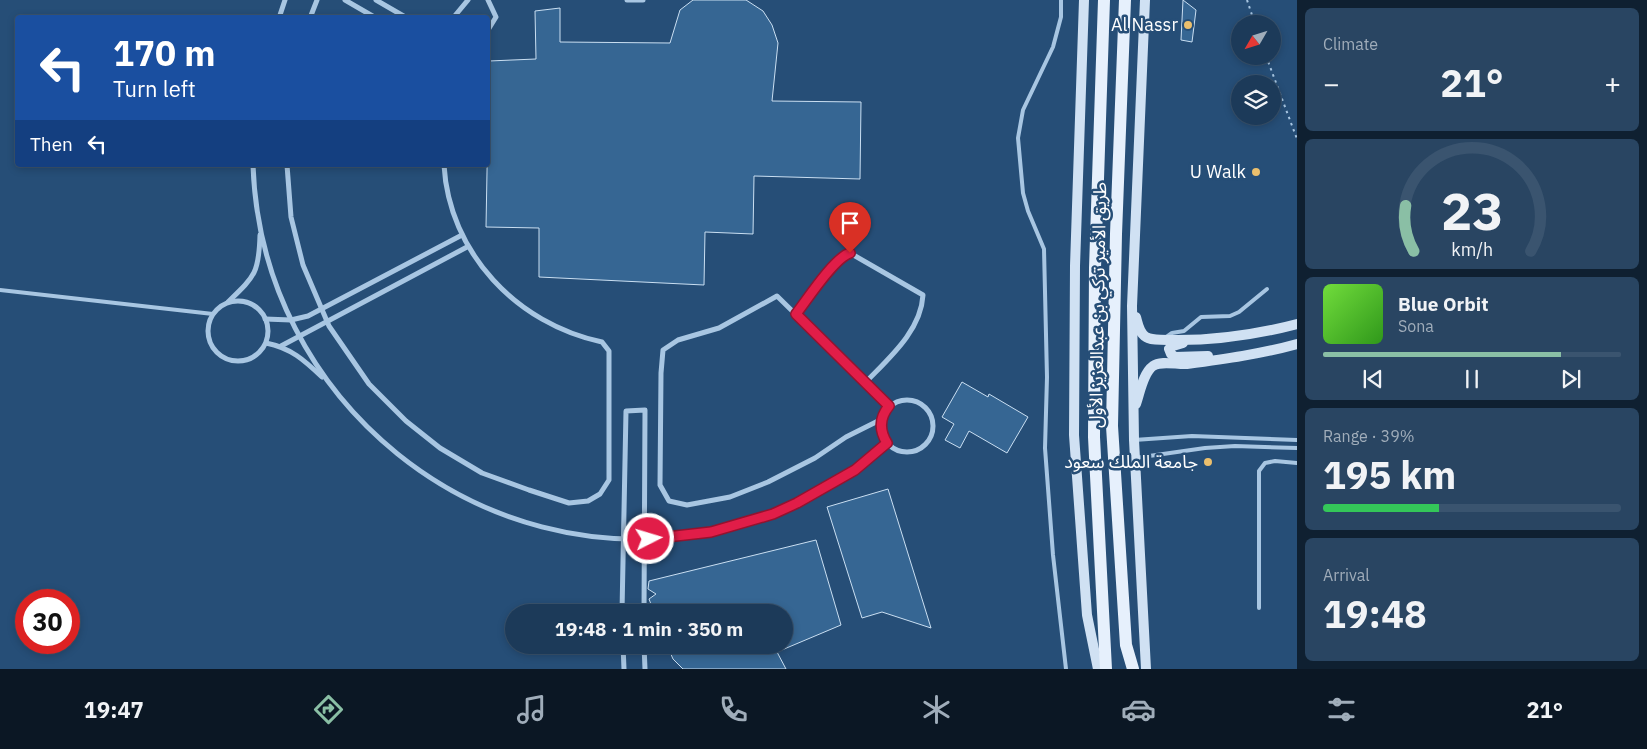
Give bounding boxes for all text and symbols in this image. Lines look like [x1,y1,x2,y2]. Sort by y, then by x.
place label: Al Nassr [1111,13,1178,36]
north arrow [1231,15,1281,65]
map controls [1231,15,1281,125]
marker: Al Nassr [1182,19,1194,31]
text: 170 m [113,30,216,76]
text: Climate [1323,34,1378,54]
icon: left [30,35,95,100]
text: 21° [1440,58,1504,107]
text: − [1323,65,1340,102]
text: + [1604,65,1621,102]
text: Turn left [113,74,196,103]
button: layers [1231,75,1281,125]
icon: left [83,130,111,158]
text: Then [30,132,73,156]
place label: U Walk [1190,160,1247,183]
marker: U Walk [1250,166,1262,178]
text: 23 [1441,177,1503,244]
street label: طريق الأمير تركي بن عبدالعزيز الأول [1084,182,1113,428]
pin [829,202,871,253]
icon: arrive [836,209,864,237]
text: km/h [1451,238,1493,261]
text: Blue Orbit [1398,292,1488,316]
text: Sona [1398,316,1434,336]
icon: previous [1359,365,1387,393]
icon: pause [1458,365,1486,393]
icon: next [1557,365,1585,393]
text: Range · 39% [1323,426,1415,446]
place label: جامعة الملك سعود [1064,450,1198,473]
text: 195 km [1323,450,1456,499]
marker: جامعة الملك سعود [1202,456,1214,468]
position arrow [622,512,674,564]
text: Arrival [1323,565,1370,585]
speed limit sign: 30 [15,589,80,654]
text: 19:48 [1323,589,1427,638]
text: 19:48 · 1 min · 350 m [555,617,743,641]
icon: directions [311,692,346,727]
icon: music [514,692,549,727]
icon: phone [716,692,751,727]
icon: climate [919,692,954,727]
icon: car [1121,692,1156,727]
icon: filters [1324,692,1359,727]
text: 19:47 [84,695,144,724]
text: 21° [1526,695,1563,724]

